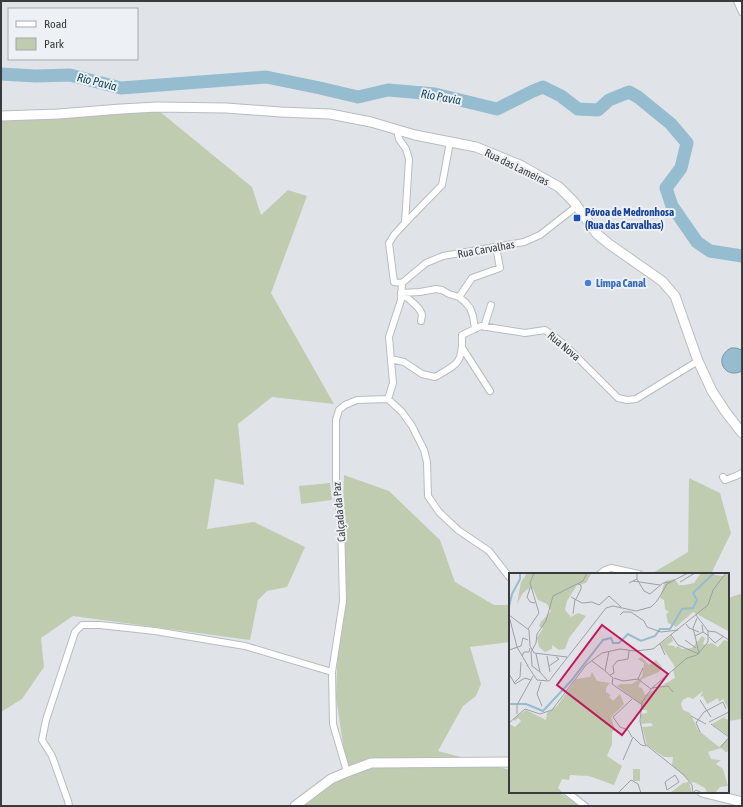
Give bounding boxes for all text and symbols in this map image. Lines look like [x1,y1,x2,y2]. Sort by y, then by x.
legend [8,8,138,60]
text: Road [44,17,67,31]
text: Park [44,37,65,51]
water label: Rio Pavia [76,70,119,94]
water label: Rio Pavia [420,87,463,107]
street label: Rua das Lameiras [483,146,551,188]
place label: Póvoa de Medronhosa (Rua das Carvalhas) [585,206,674,231]
marker: Póvoa de Medronhosa (Rua das Carvalhas) [572,213,582,223]
street label: Rua Carvalhas [457,238,515,260]
place label: Limpa Canal [596,277,647,289]
marker: Limpa Canal [583,278,593,288]
street label: Rua Nova [545,329,583,363]
street label: Calçada da Paz [330,482,348,542]
inset map [509,573,729,793]

